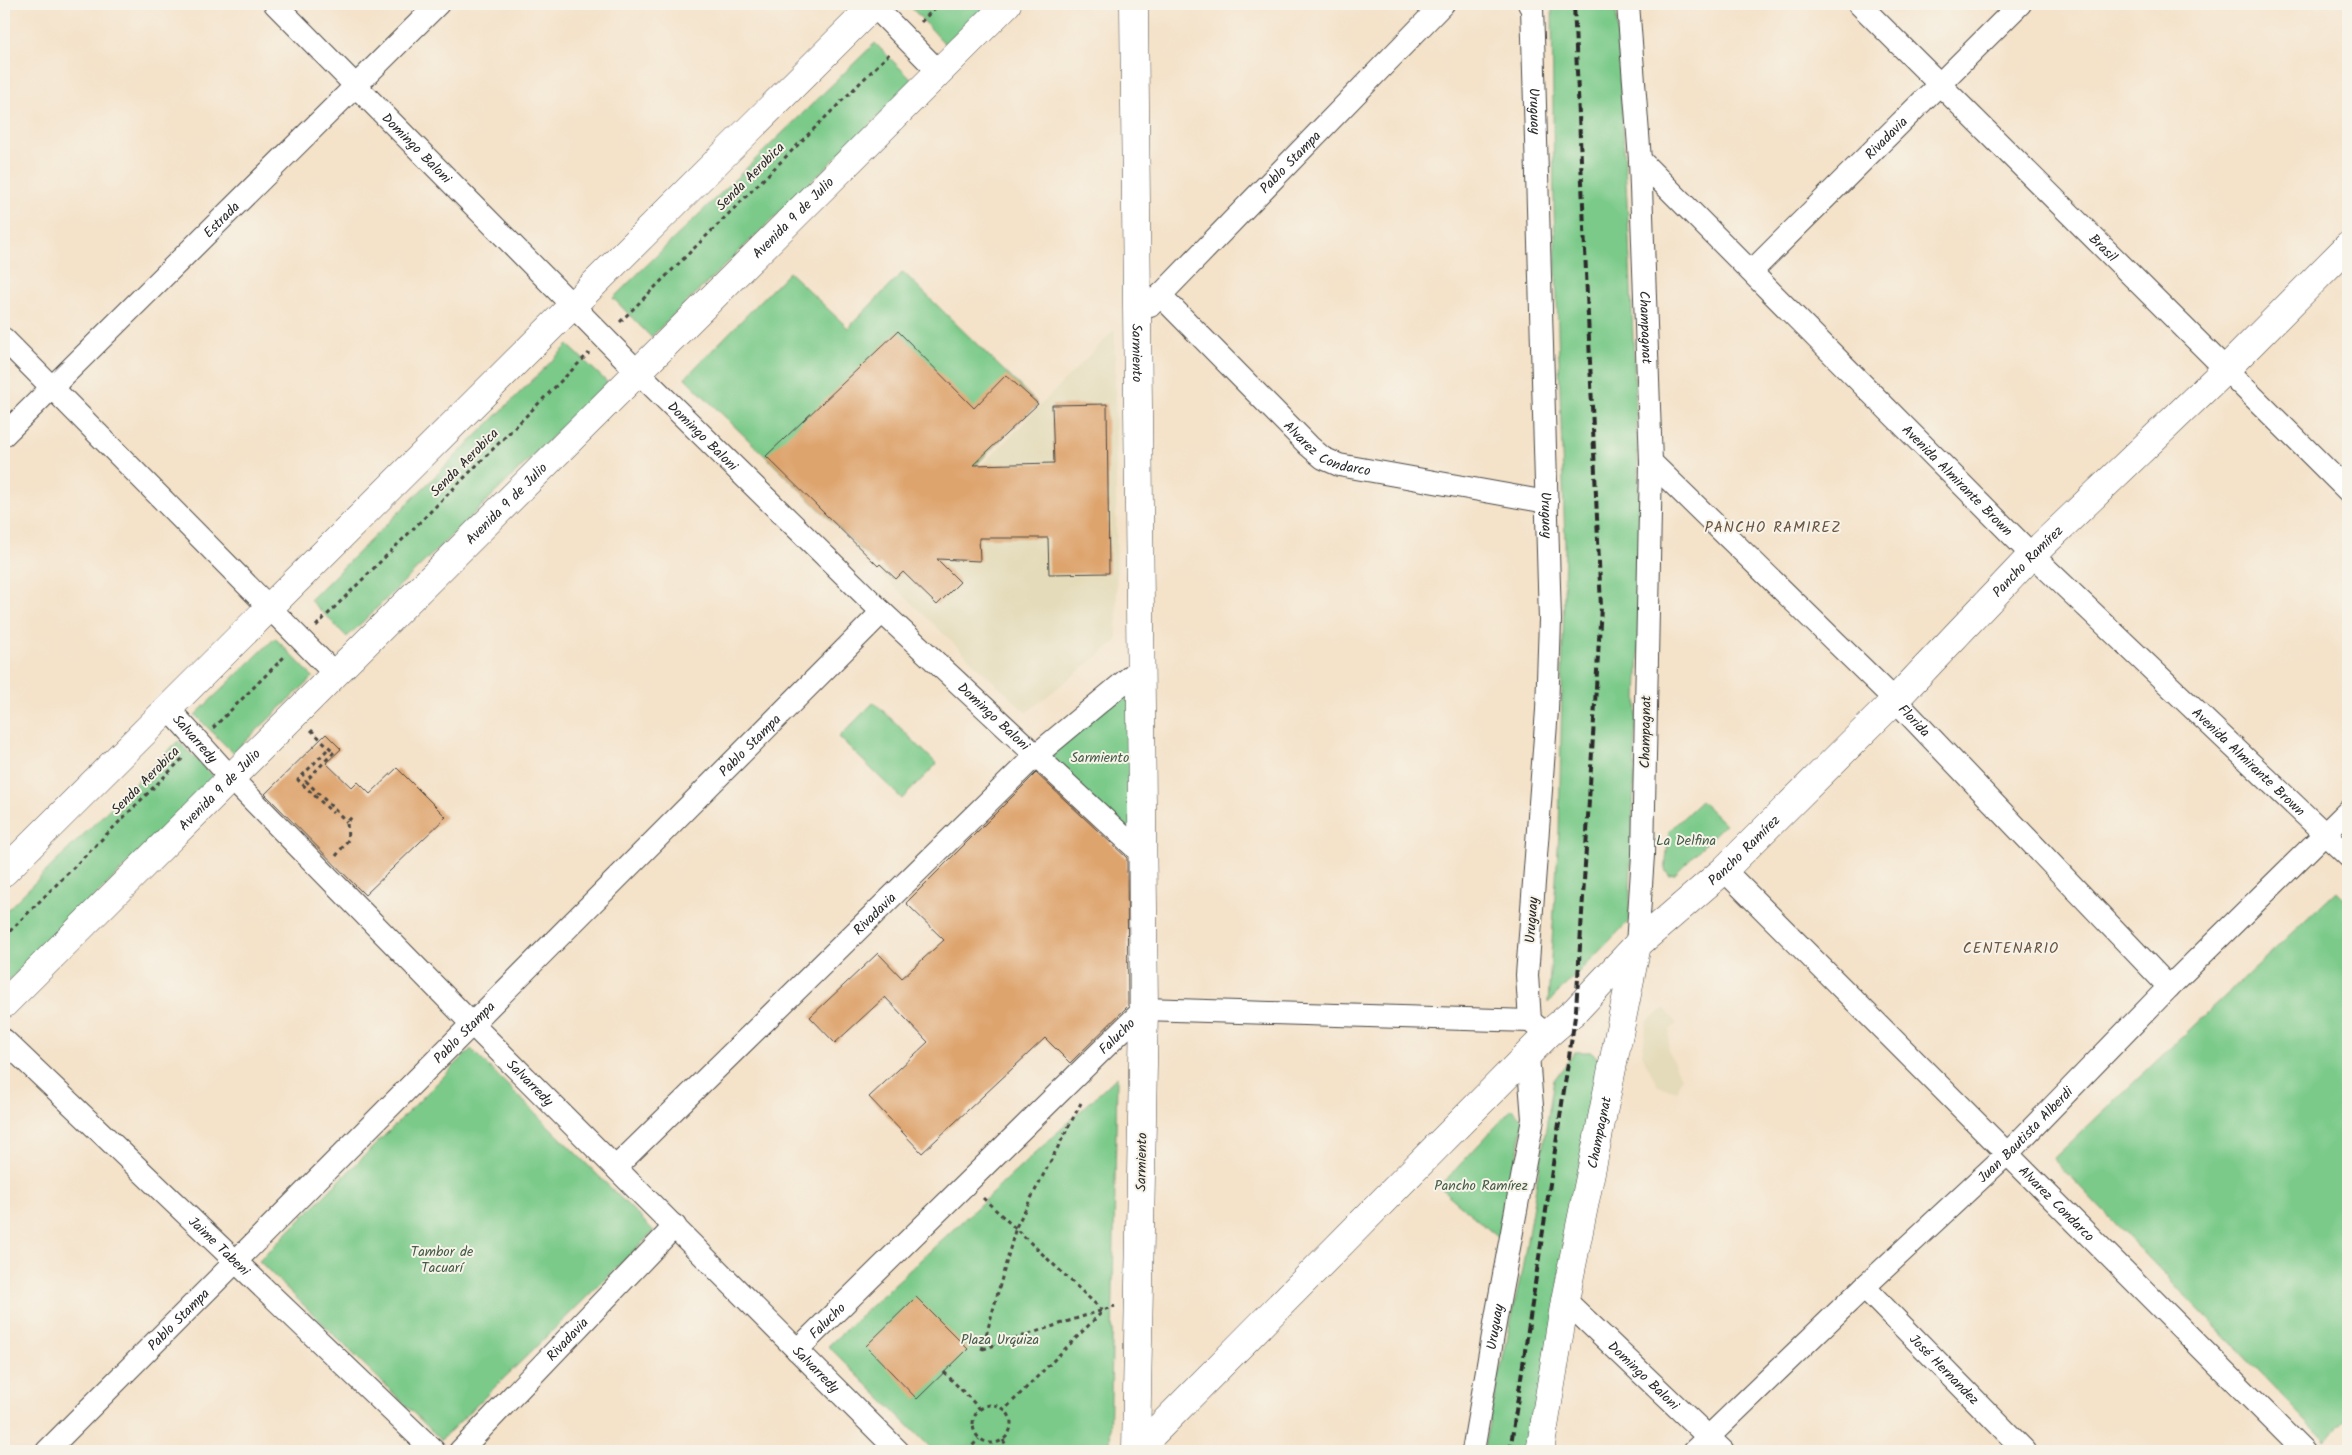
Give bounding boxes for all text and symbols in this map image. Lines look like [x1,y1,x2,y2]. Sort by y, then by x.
street label: Uruguay [1522,88,1546,135]
street label: Domingo Baloni [376,108,457,189]
street label: Rivadavia [1860,112,1913,165]
street label: Pablo Stampa [1255,126,1327,199]
street label: Senda Aerobica [711,137,790,216]
street label: Avenida 9 de Julio [747,172,840,264]
street label: Estrada [198,197,245,244]
street label: Brasil [2083,229,2123,268]
street label: Champagnat [1633,291,1657,365]
street label: Sarmiento [1125,324,1148,382]
street label: Domingo Baloni [662,396,743,477]
street label: Alvarez Condarco [1278,416,1372,482]
street label: Avenida Almirante Brown [1896,420,2018,542]
street label: Senda Aerobica [425,423,504,502]
street label: Avenida 9 de Julio [461,458,553,550]
street label: Uruguay [1534,492,1558,539]
district label: PANCHO RAMIREZ [1705,516,1841,540]
street label: Pancho Ramírez [1987,521,2069,603]
street label: Domingo Baloni [952,677,1035,757]
street label: Champagnat [1634,695,1658,769]
street label: Florida [1892,699,1935,743]
street label: Avenida Almirante Brown [2186,703,2310,822]
street label: Pablo Stampa [714,709,787,782]
street label: Salvarredy [167,710,223,769]
street label: Senda Aerobica [106,741,185,820]
street label: Avenida 9 de Julio [174,744,266,836]
park label: Sarmiento [1071,747,1129,769]
street label: Pancho Ramírez [1703,810,1786,891]
park label: La Delfina [1656,830,1716,852]
street label: Rivadavia [848,888,902,941]
street label: Uruguay [1519,896,1545,944]
district label: CENTENARIO [1963,937,2059,961]
street label: Pablo Stampa [428,996,501,1069]
street label: Falucho [1094,1013,1141,1060]
street label: Salvarredy [501,1054,558,1112]
street label: Juan Bautista Alberdi [1973,1082,2079,1188]
street label: Champagnat [1582,1094,1618,1171]
street label: Sarmiento [1130,1133,1154,1192]
street label: Alvarez Condarco [2013,1161,2099,1247]
park label: Pancho Ramírez [1434,1175,1528,1197]
street label: Jaime Tabeni [183,1212,255,1282]
park label: Tambor de Tacuarí [411,1241,474,1279]
street label: Pablo Stampa [143,1283,215,1356]
street label: Falucho [804,1298,851,1345]
street label: Uruguay [1481,1302,1510,1352]
street label: Rivadavia [541,1313,594,1367]
park label: Plaza Urquiza [961,1329,1039,1351]
street label: José Hernandez [1904,1329,1984,1410]
street label: Domingo Baloni [1602,1336,1684,1416]
street label: Salvarredy [787,1341,845,1399]

